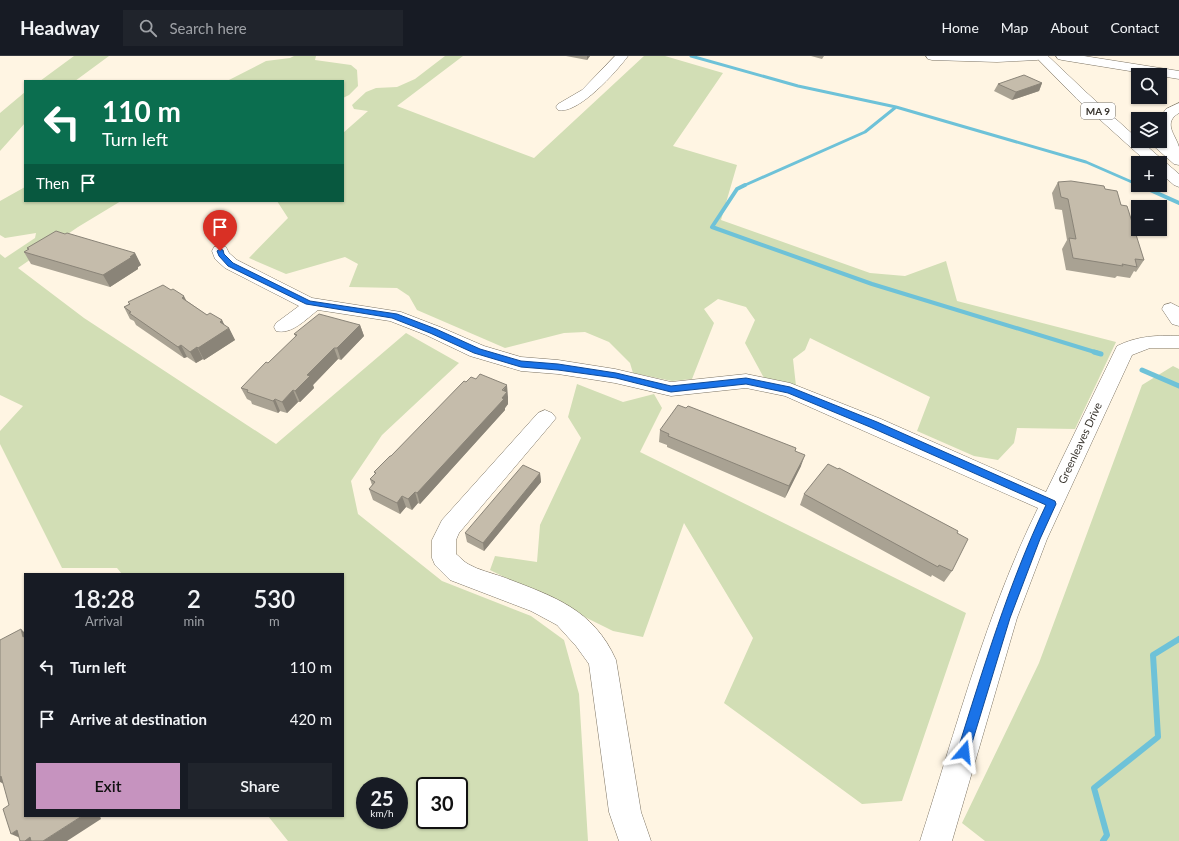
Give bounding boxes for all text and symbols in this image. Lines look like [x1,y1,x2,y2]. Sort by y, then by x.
search box [123,10,403,46]
text: Headway [20,16,99,39]
icon: search [137,17,159,39]
text: Search here [169,19,247,37]
text: Home [941,19,979,36]
text: Map [1001,19,1028,36]
text: About [1050,19,1088,36]
text: Contact [1110,19,1159,36]
map controls [1131,68,1167,236]
button: search [1131,68,1167,104]
text: 110 m [102,94,181,128]
icon: left [36,96,88,148]
road number: MA 9 [1081,103,1115,119]
button: layers [1131,112,1167,148]
text: Turn left [102,128,168,150]
button: + [1131,156,1167,192]
icon: arrive [77,172,99,194]
text: Then [36,174,69,192]
button: − [1131,200,1167,236]
pin [203,210,237,251]
icon: arrive [209,216,231,238]
street label: Greenleaves Drive [1055,400,1104,486]
text: 18:28 [73,584,135,613]
text: 2 [187,584,201,613]
text: 530 [253,584,295,613]
text: Arrival [85,613,122,629]
text: min [183,613,205,629]
text: m [269,613,280,629]
icon: left [36,656,58,678]
text: Turn left [70,658,126,676]
text: 110 m [290,658,332,676]
icon: arrive [36,708,58,730]
text: Arrive at destination [70,710,207,728]
text: 420 m [290,710,332,728]
position arrow [943,731,985,773]
button: Exit [36,763,180,809]
button: Share [188,763,332,809]
speed limit sign: 30 [416,777,468,829]
text: 25 [370,786,394,810]
text: km/h [370,807,394,819]

